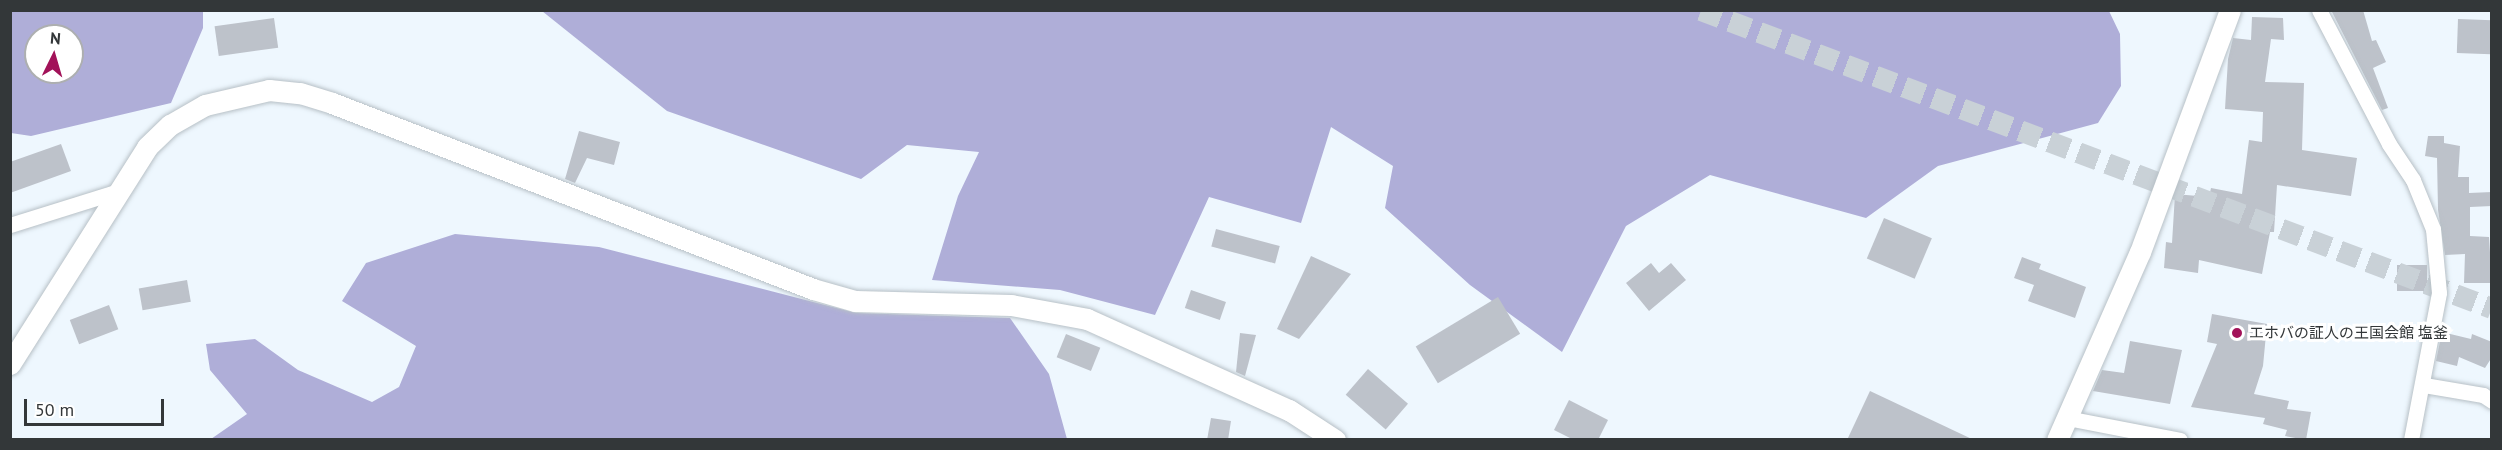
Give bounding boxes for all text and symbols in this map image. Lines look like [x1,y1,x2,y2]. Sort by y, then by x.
north arrow [24,24,84,84]
text: N [49,28,61,48]
place label: エホバの証人の王国会館 塩釜 [2249,324,2448,342]
marker: エホバの証人の王国会館 塩釜 [2230,326,2244,340]
scale bar [27,387,166,425]
text: 50 m [35,398,74,421]

